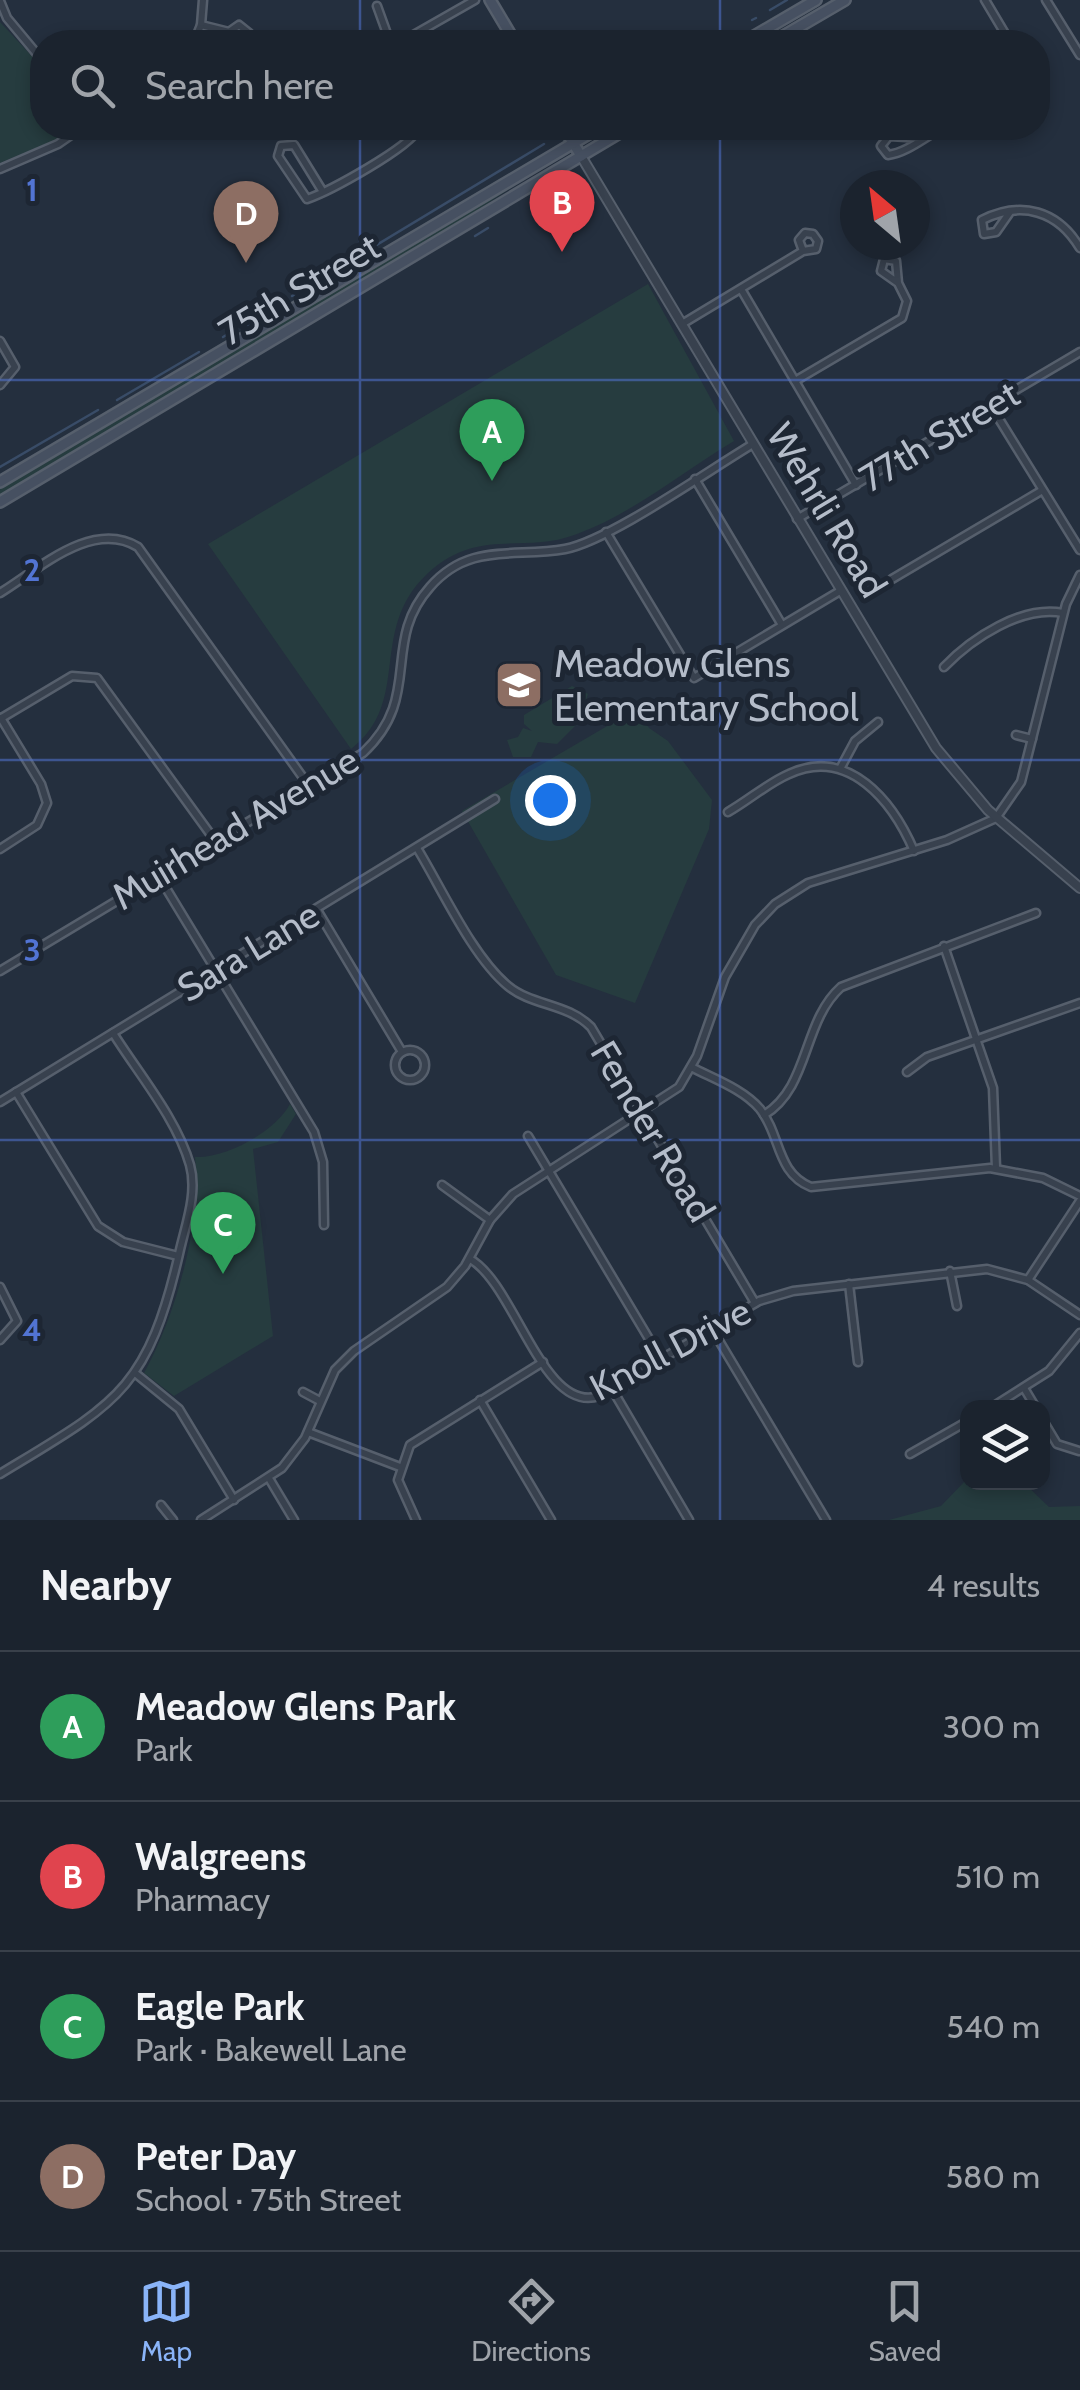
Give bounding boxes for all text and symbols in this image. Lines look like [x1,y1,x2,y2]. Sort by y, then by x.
search box [30,30,1050,140]
icon: search [65,58,120,113]
text: Search here [145,62,334,109]
text: 1 [26,170,38,209]
pin: B [530,170,594,252]
north arrow [840,170,930,260]
pin: D [214,180,278,263]
street label: 75th Street [210,223,388,355]
street label: 77th Street [851,370,1027,502]
pin: A [460,398,524,481]
street label: Wehrli Road [757,415,897,605]
text: 2 [24,550,40,589]
place label: Meadow Glens Elementary School [554,640,859,731]
school or university icon: Meadow Glens Elementary School [493,659,545,711]
street label: Muirhead Avenue [103,736,367,920]
your location [525,775,576,826]
street label: Sara Lane [169,890,327,1012]
text: 3 [23,930,41,969]
street label: Fender Road [581,1032,725,1230]
pin: C [190,1192,256,1274]
street label: Knoll Drive [582,1287,758,1411]
text: 4 [22,1310,42,1349]
map controls [960,1400,1050,1490]
button: layers [960,1400,1050,1490]
text: Nearby [40,1559,172,1611]
text: 4 results [927,1566,1040,1605]
text: Meadow Glens Park [135,1683,456,1730]
text: A [62,1707,83,1746]
text: 300 m [943,1707,1040,1746]
text: Park [135,1730,193,1769]
text: Walgreens [135,1833,306,1880]
text: B [62,1857,83,1896]
text: 510 m [955,1857,1040,1896]
text: Pharmacy [135,1880,270,1919]
text: Eagle Park [135,1983,305,2030]
text: C [63,2007,82,2046]
text: 540 m [947,2007,1040,2046]
text: Park · Bakewell Lane [135,2030,407,2069]
text: Peter Day [135,2133,296,2180]
text: D [61,2157,84,2196]
text: 580 m [946,2157,1040,2196]
text: School · 75th Street [135,2180,401,2219]
tab: Map [139,2274,194,2368]
tab: Directions [471,2274,591,2368]
tab: Saved [869,2274,941,2368]

